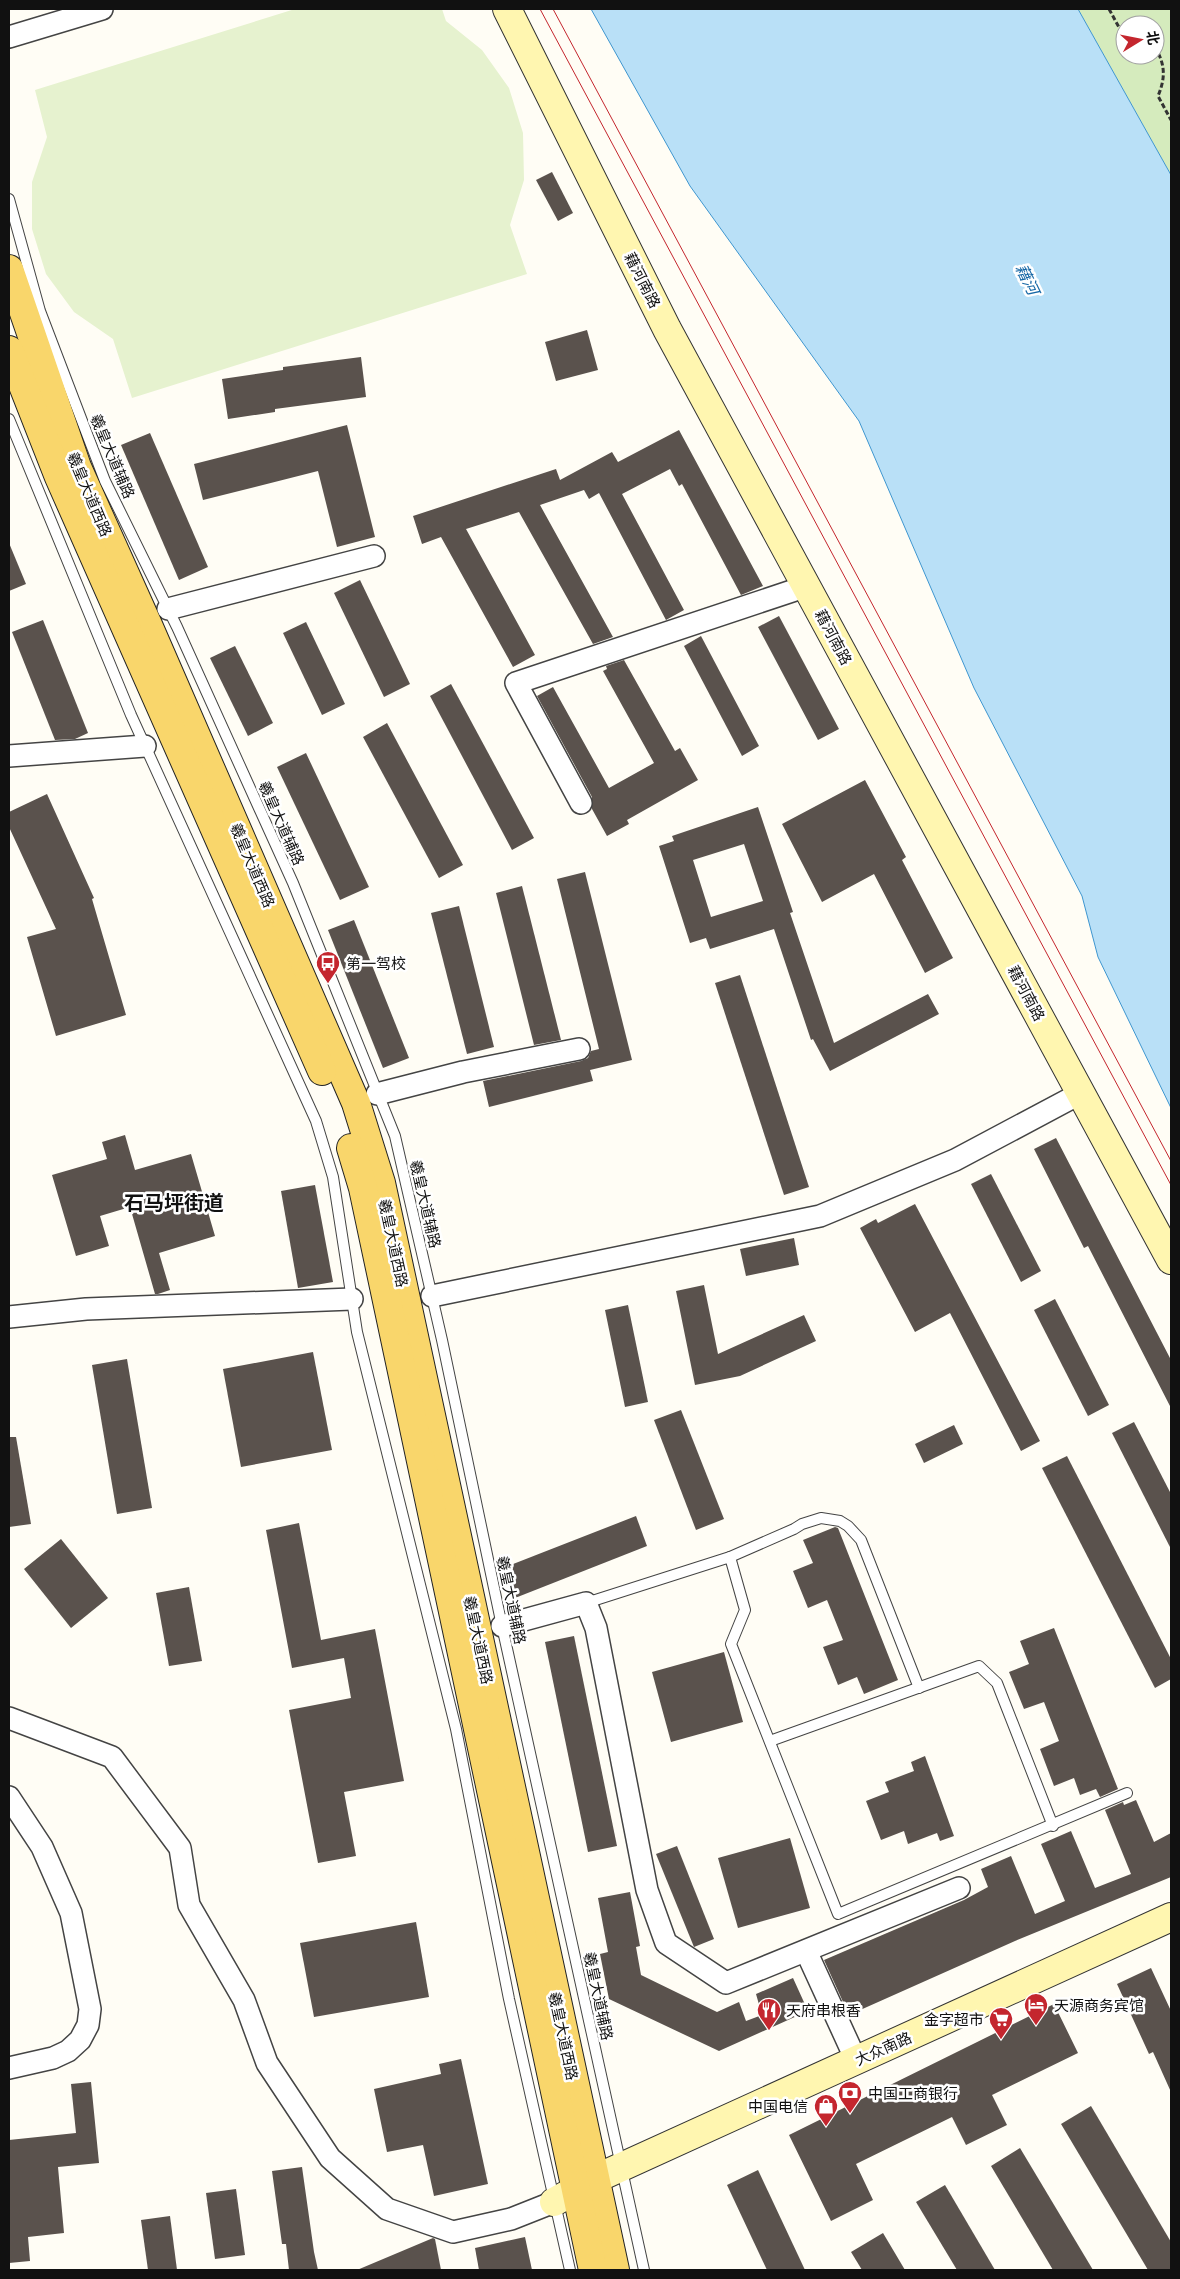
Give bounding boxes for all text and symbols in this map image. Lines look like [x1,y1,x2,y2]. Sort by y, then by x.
north arrow [1115,15,1165,65]
text: 北 [1143,29,1164,46]
street label: 藉河南路 [620,249,666,311]
water label: 藉河 [1012,260,1046,301]
street label: 羲皇大道辅路 [86,411,140,501]
street label: 羲皇大道西路 [63,449,117,539]
street label: 藉河南路 [811,606,857,668]
street label: 羲皇大道辅路 [255,778,309,868]
street label: 羲皇大道西路 [226,820,280,910]
bus stop icon: 第一驾校 [315,950,341,984]
place label: 第一驾校 [346,953,406,973]
street label: 藉河南路 [1004,962,1050,1024]
street label: 羲皇大道辅路 [406,1158,446,1250]
district label: 石马坪街道 [124,1188,224,1215]
street label: 羲皇大道西路 [375,1197,413,1289]
street label: 羲皇大道辅路 [493,1554,531,1646]
street label: 羲皇大道西路 [460,1594,498,1686]
street label: 羲皇大道辅路 [580,1950,618,2042]
street label: 羲皇大道西路 [545,1990,583,2082]
hotel icon: 天源商务宾馆 [1023,1992,1049,2026]
place label: 天源商务宾馆 [1054,1995,1144,2015]
restaurant icon: 天府串根香 [756,1997,782,2031]
place label: 天府串根香 [786,2000,861,2020]
supermarket icon: 金字超市 [988,2006,1014,2040]
place label: 金字超市 [924,2009,984,2029]
street label: 大众南路 [852,2027,914,2069]
bank icon: 中国工商银行 [837,2080,863,2114]
place label: 中国工商银行 [868,2083,958,2103]
shop icon: 中国电信 [813,2093,839,2127]
place label: 中国电信 [748,2096,808,2116]

